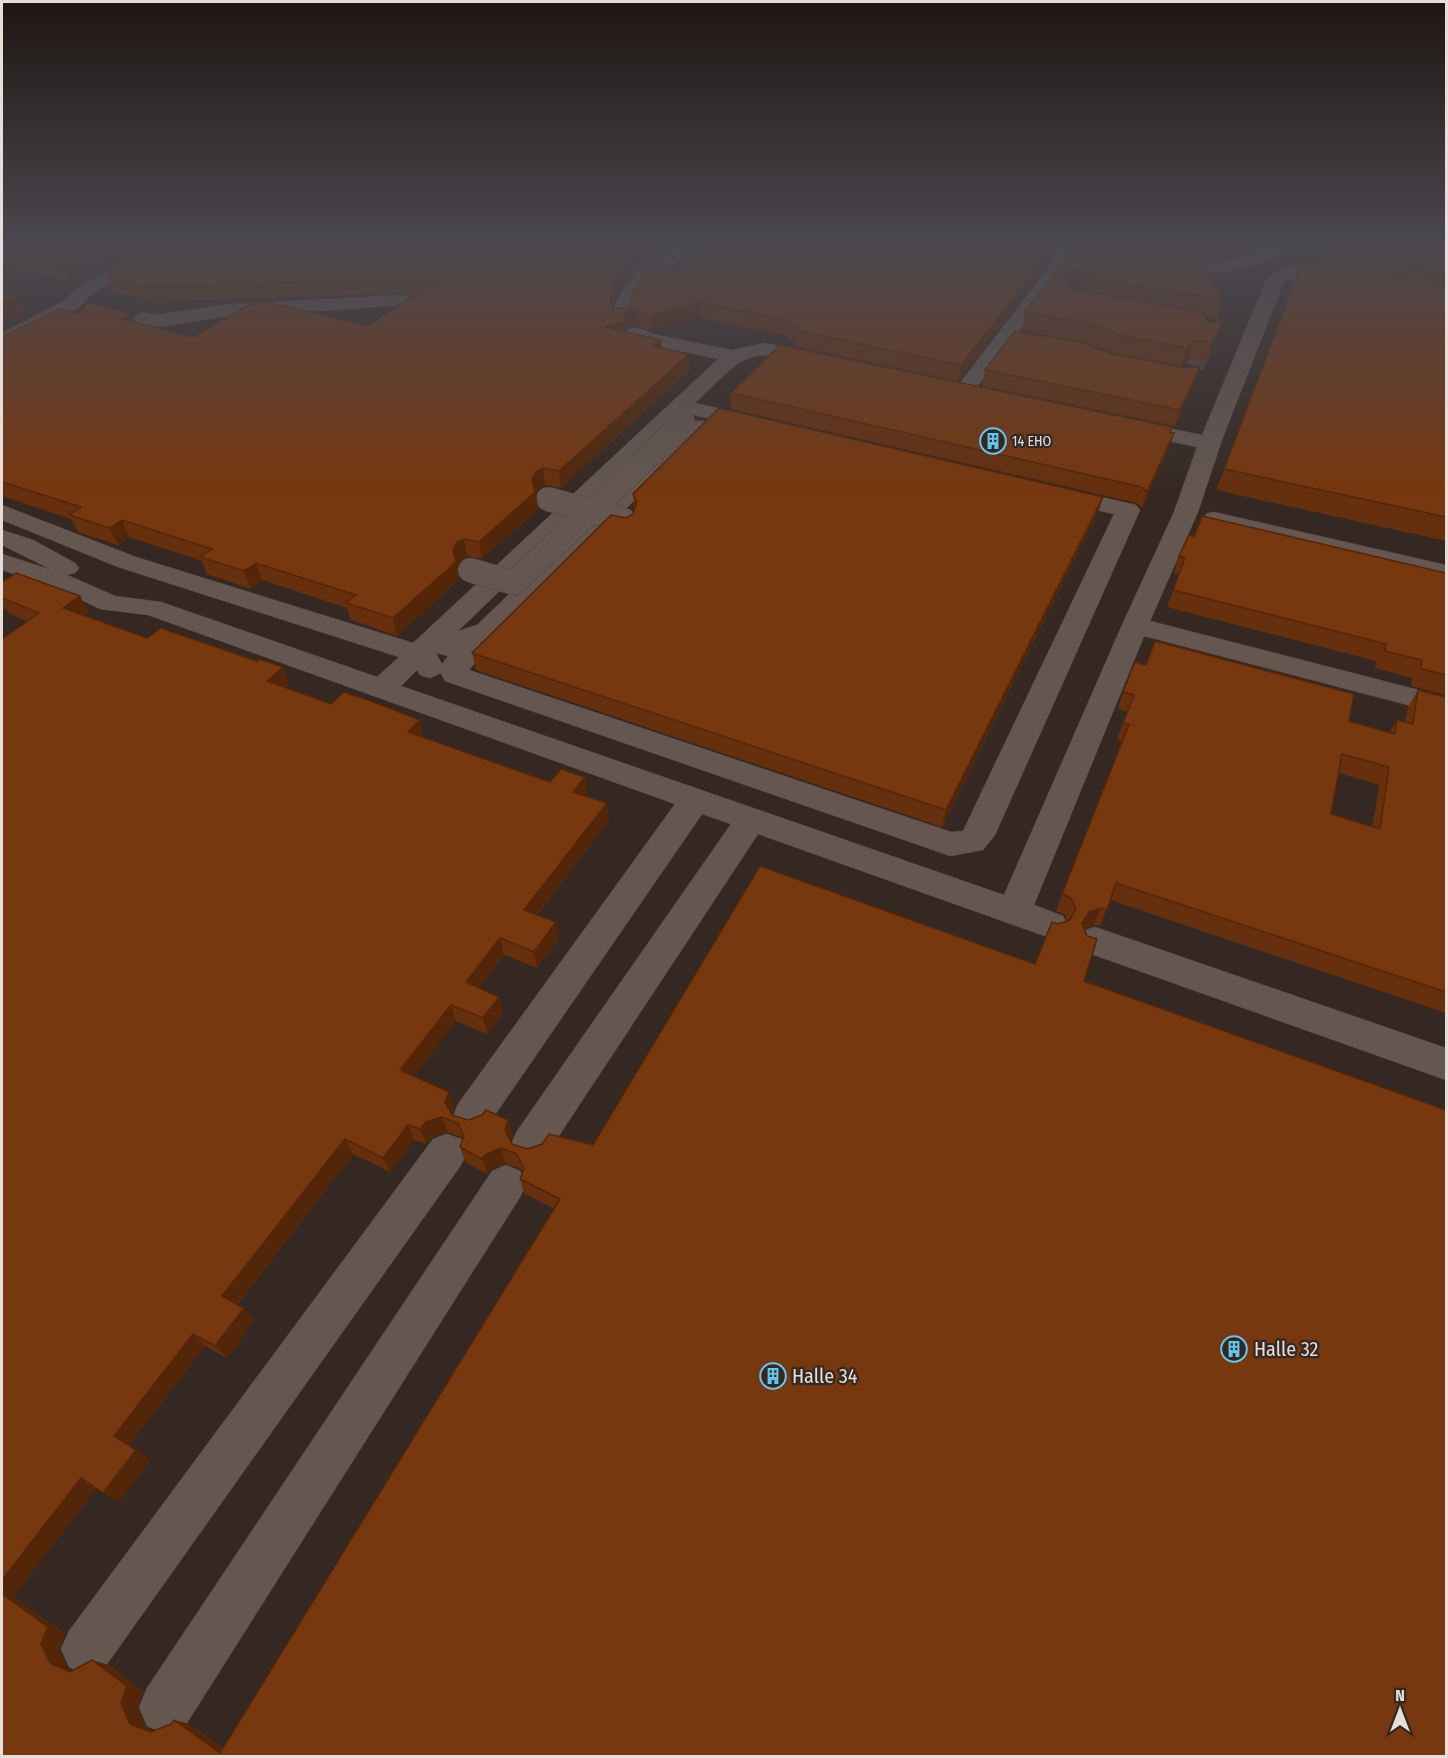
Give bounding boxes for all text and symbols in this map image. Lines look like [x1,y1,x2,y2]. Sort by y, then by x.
building icon: 14 EHO [978,426,1008,456]
place label: 14 EHO [1012,433,1052,450]
building icon: Halle 32 [1219,1334,1249,1364]
place label: Halle 32 [1254,1337,1319,1361]
building icon: Halle 34 [758,1361,788,1391]
place label: Halle 34 [792,1364,858,1388]
north arrow [1370,1680,1430,1740]
text: N [1395,1686,1405,1705]

